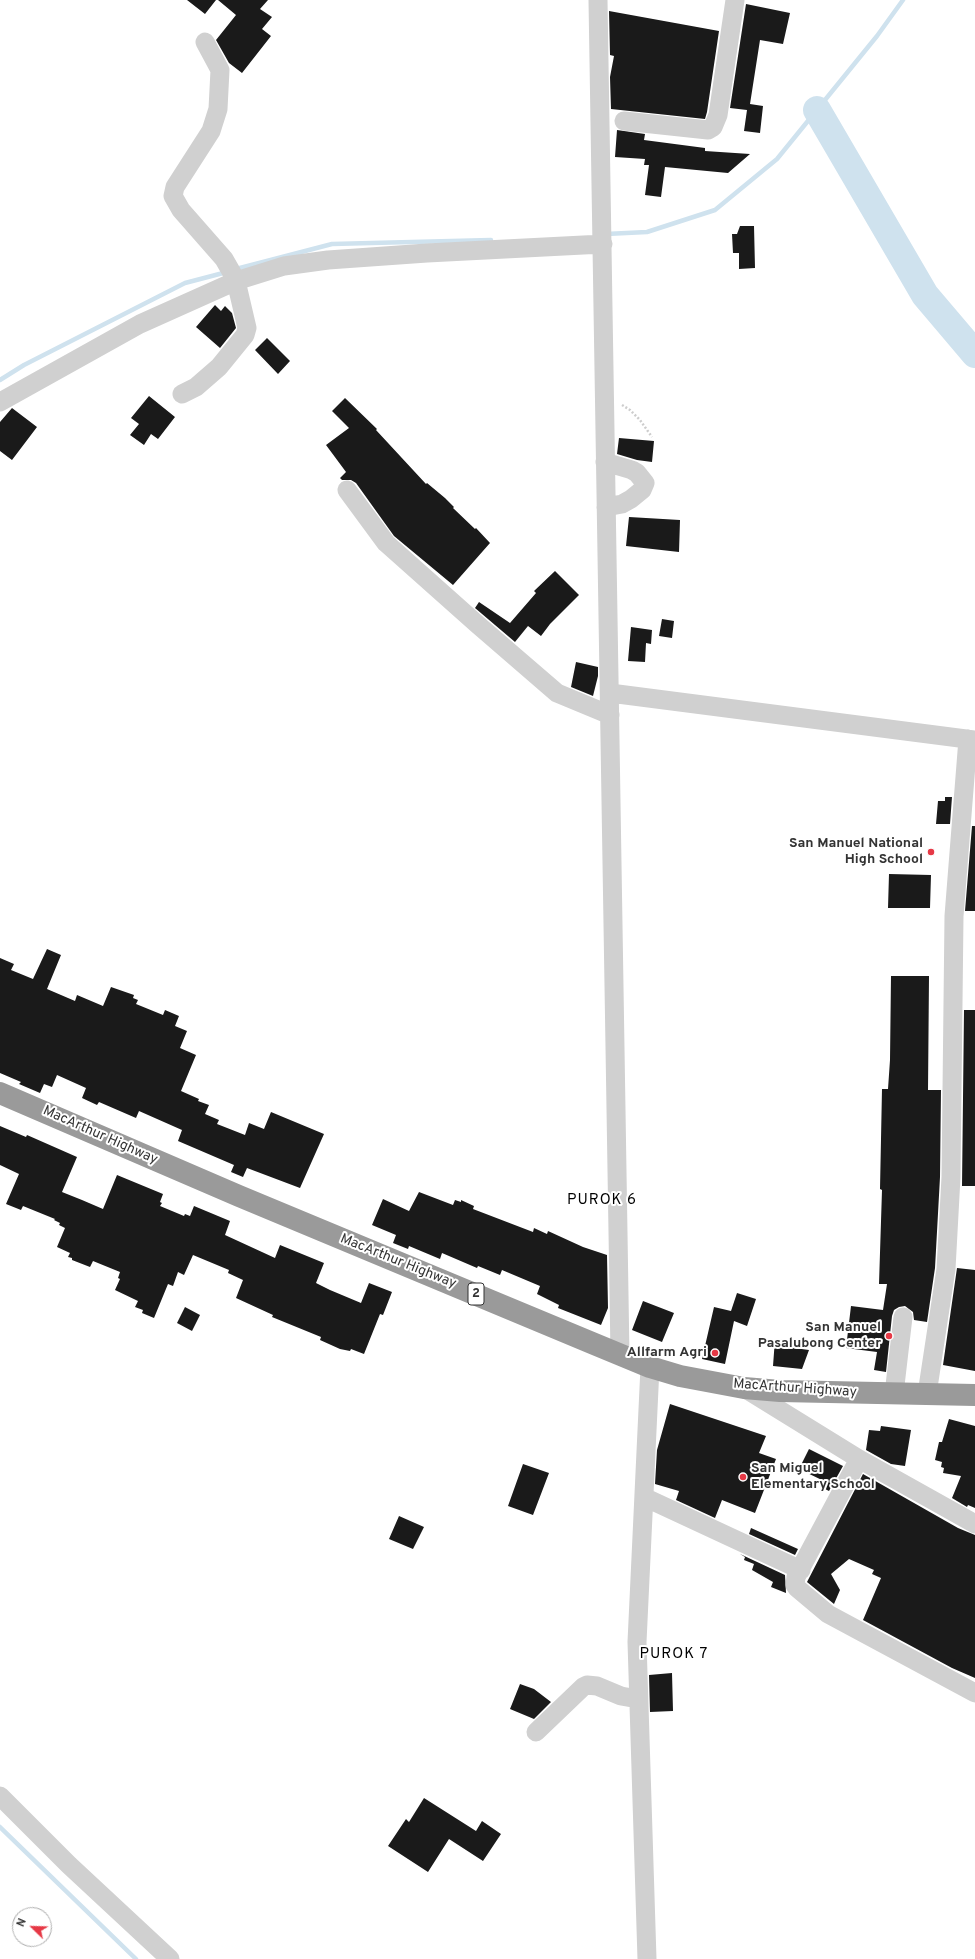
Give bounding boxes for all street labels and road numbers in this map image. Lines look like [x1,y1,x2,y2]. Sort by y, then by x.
street label: MacArthur Highway [40,1103,160,1169]
street label: MacArthur Highway [337,1231,459,1293]
road number: 2 [468,1283,484,1305]
street label: MacArthur Highway [733,1376,857,1402]

